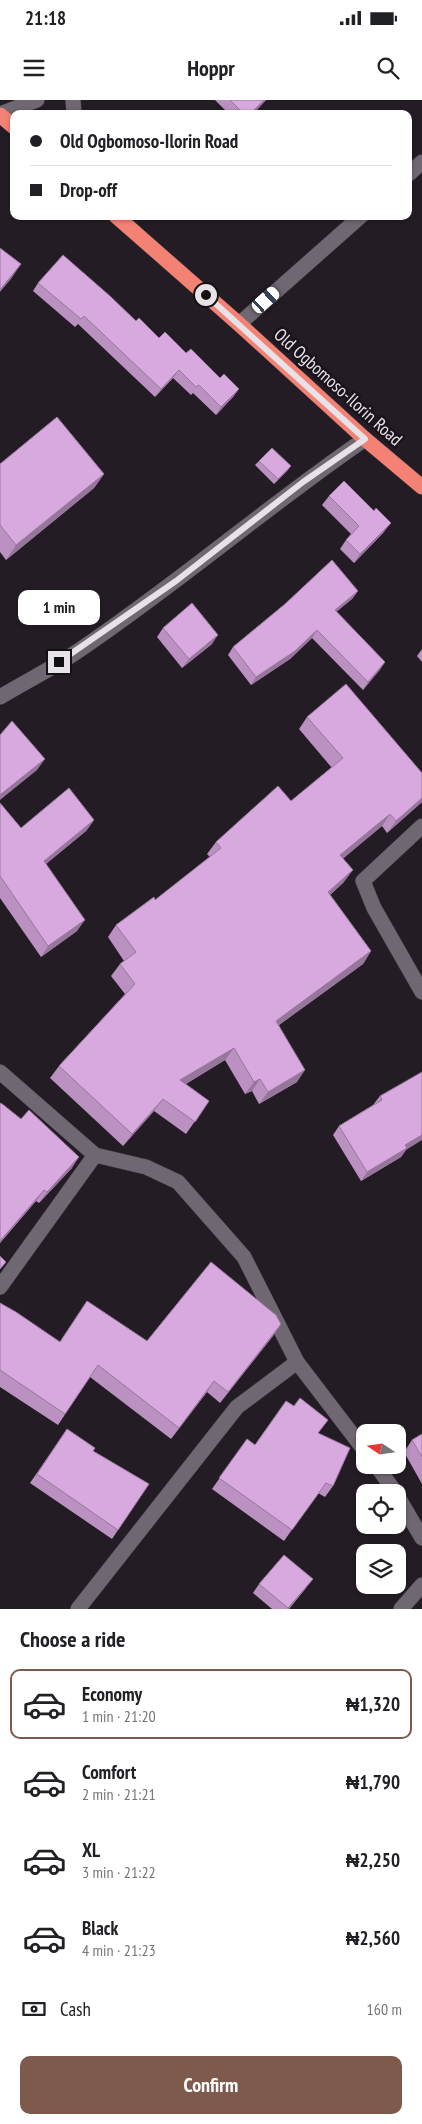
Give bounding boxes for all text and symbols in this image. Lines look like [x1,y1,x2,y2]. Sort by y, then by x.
text: 21:18 [25,6,66,30]
icon: menu [20,54,48,82]
text: Hoppr [187,54,235,82]
icon: search [374,54,402,82]
text: Old Ogbomoso-Ilorin Road [60,129,238,153]
text: Drop-off [60,178,117,202]
route start [195,284,217,306]
car [249,284,282,316]
street label: Old Ogbomoso-Ilorin Road [269,323,407,450]
callout: 1 min [18,590,100,624]
text: 1 min [43,597,75,617]
route end [48,651,70,673]
north arrow [356,1424,406,1474]
map controls [356,1424,406,1594]
button: locate [356,1484,406,1534]
button: layers [356,1544,406,1594]
text: Choose a ride [20,1625,125,1653]
icon: car [22,1682,67,1727]
text: Economy [82,1682,142,1706]
text: ₦1,320 [346,1692,400,1716]
text: 1 min · 21:20 [82,1706,156,1726]
icon: car [22,1760,67,1805]
text: Comfort [82,1760,136,1784]
text: ₦1,790 [346,1770,400,1794]
text: 2 min · 21:21 [82,1784,156,1804]
icon: car [22,1838,67,1883]
text: XL [82,1838,100,1862]
text: ₦2,250 [346,1848,400,1872]
text: 3 min · 21:22 [82,1862,156,1882]
icon: car [22,1916,67,1961]
text: Black [82,1916,118,1940]
text: ₦2,560 [346,1926,400,1950]
text: 4 min · 21:23 [82,1940,156,1960]
icon: cash [20,1995,48,2023]
text: Cash [60,1997,91,2021]
text: 160 m [367,1999,402,2019]
button: Confirm [20,2056,402,2114]

